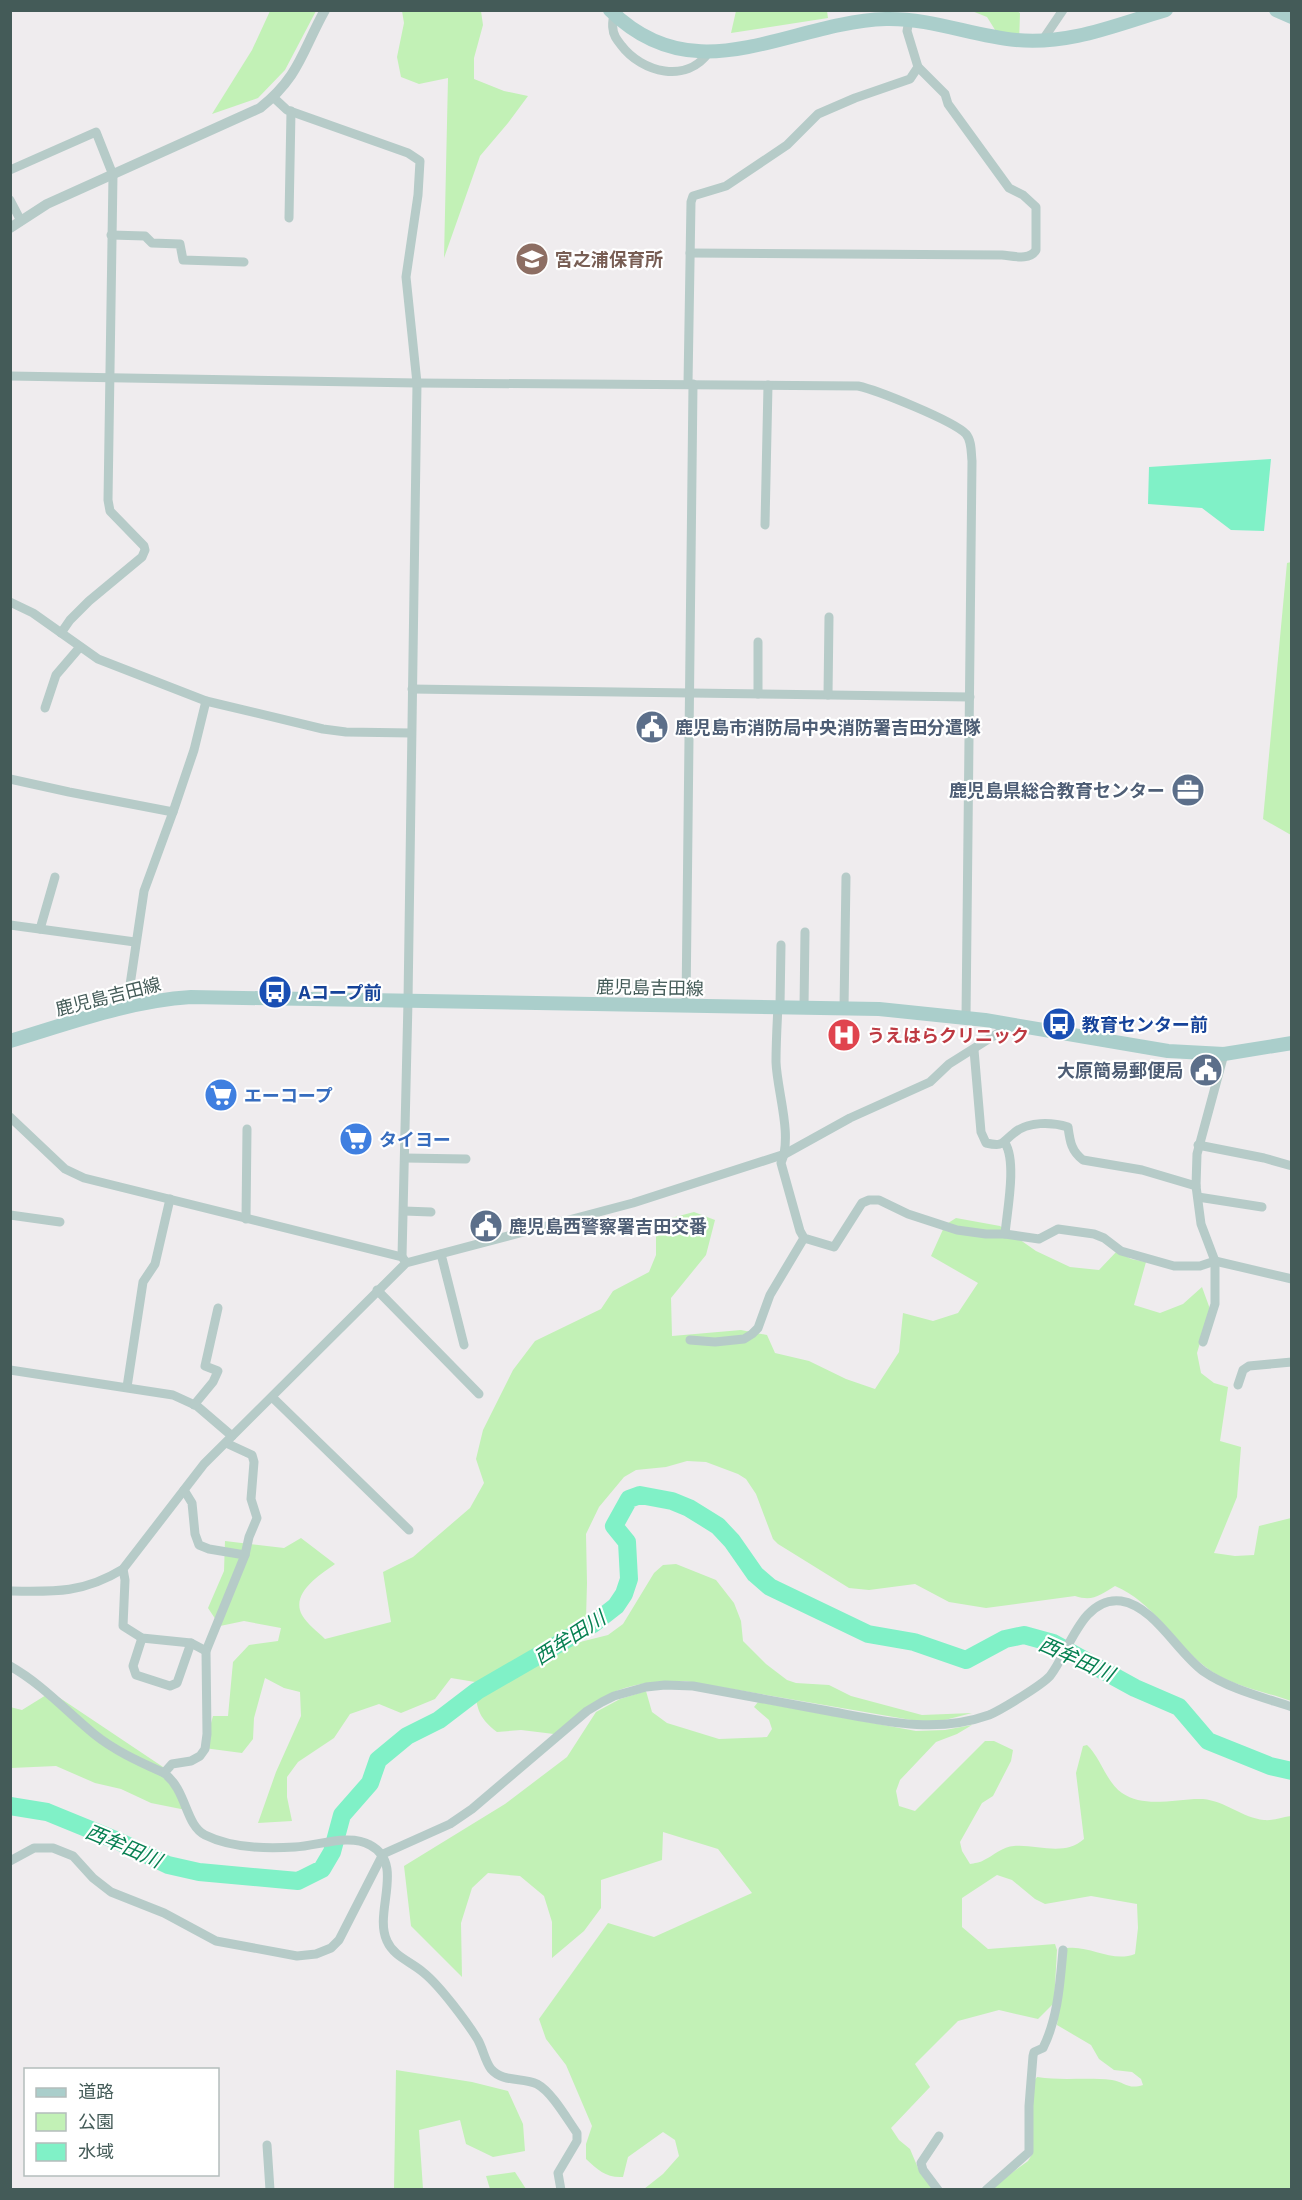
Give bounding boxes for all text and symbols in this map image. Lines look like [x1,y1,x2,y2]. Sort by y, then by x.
school or university icon: 宮之浦保育所 [514,241,550,277]
place label: 宮之浦保育所 [555,248,663,270]
public building icon: 鹿児島市消防局中央消防署吉田分遣隊 [634,709,670,745]
place label: 鹿児島市消防局中央消防署吉田分遣隊 [675,716,981,738]
office icon: 鹿児島県総合教育センター [1170,772,1206,808]
place label: 鹿児島県総合教育センター [949,779,1165,801]
street label: 鹿児島吉田線 [53,972,163,1020]
bus stop icon: Aコープ前 [257,974,293,1010]
street label: 鹿児島吉田線 [596,975,704,999]
place label: Aコープ前 [298,981,382,1003]
bus stop icon: 教育センター前 [1041,1006,1077,1042]
place label: 教育センター前 [1082,1013,1208,1035]
hospital icon: うえはらクリニック [826,1017,862,1053]
place label: うえはらクリニック [867,1024,1029,1046]
public building icon: 大原簡易郵便局 [1188,1052,1224,1088]
place label: 大原簡易郵便局 [1057,1059,1183,1081]
supermarket icon: エーコープ [203,1077,239,1113]
place label: エーコープ [244,1084,333,1106]
supermarket icon: タイヨー [338,1121,374,1157]
place label: タイヨー [379,1128,451,1150]
public building icon: 鹿児島西警察署吉田交番 [468,1208,504,1244]
place label: 鹿児島西警察署吉田交番 [509,1215,707,1237]
water label: 西牟田川 [529,1604,611,1669]
water label: 西牟田川 [1036,1631,1120,1686]
water label: 西牟田川 [82,1818,167,1872]
legend [24,2068,219,2176]
text: 道路 [78,2080,114,2102]
text: 公園 [78,2110,114,2132]
text: 水域 [78,2140,114,2162]

